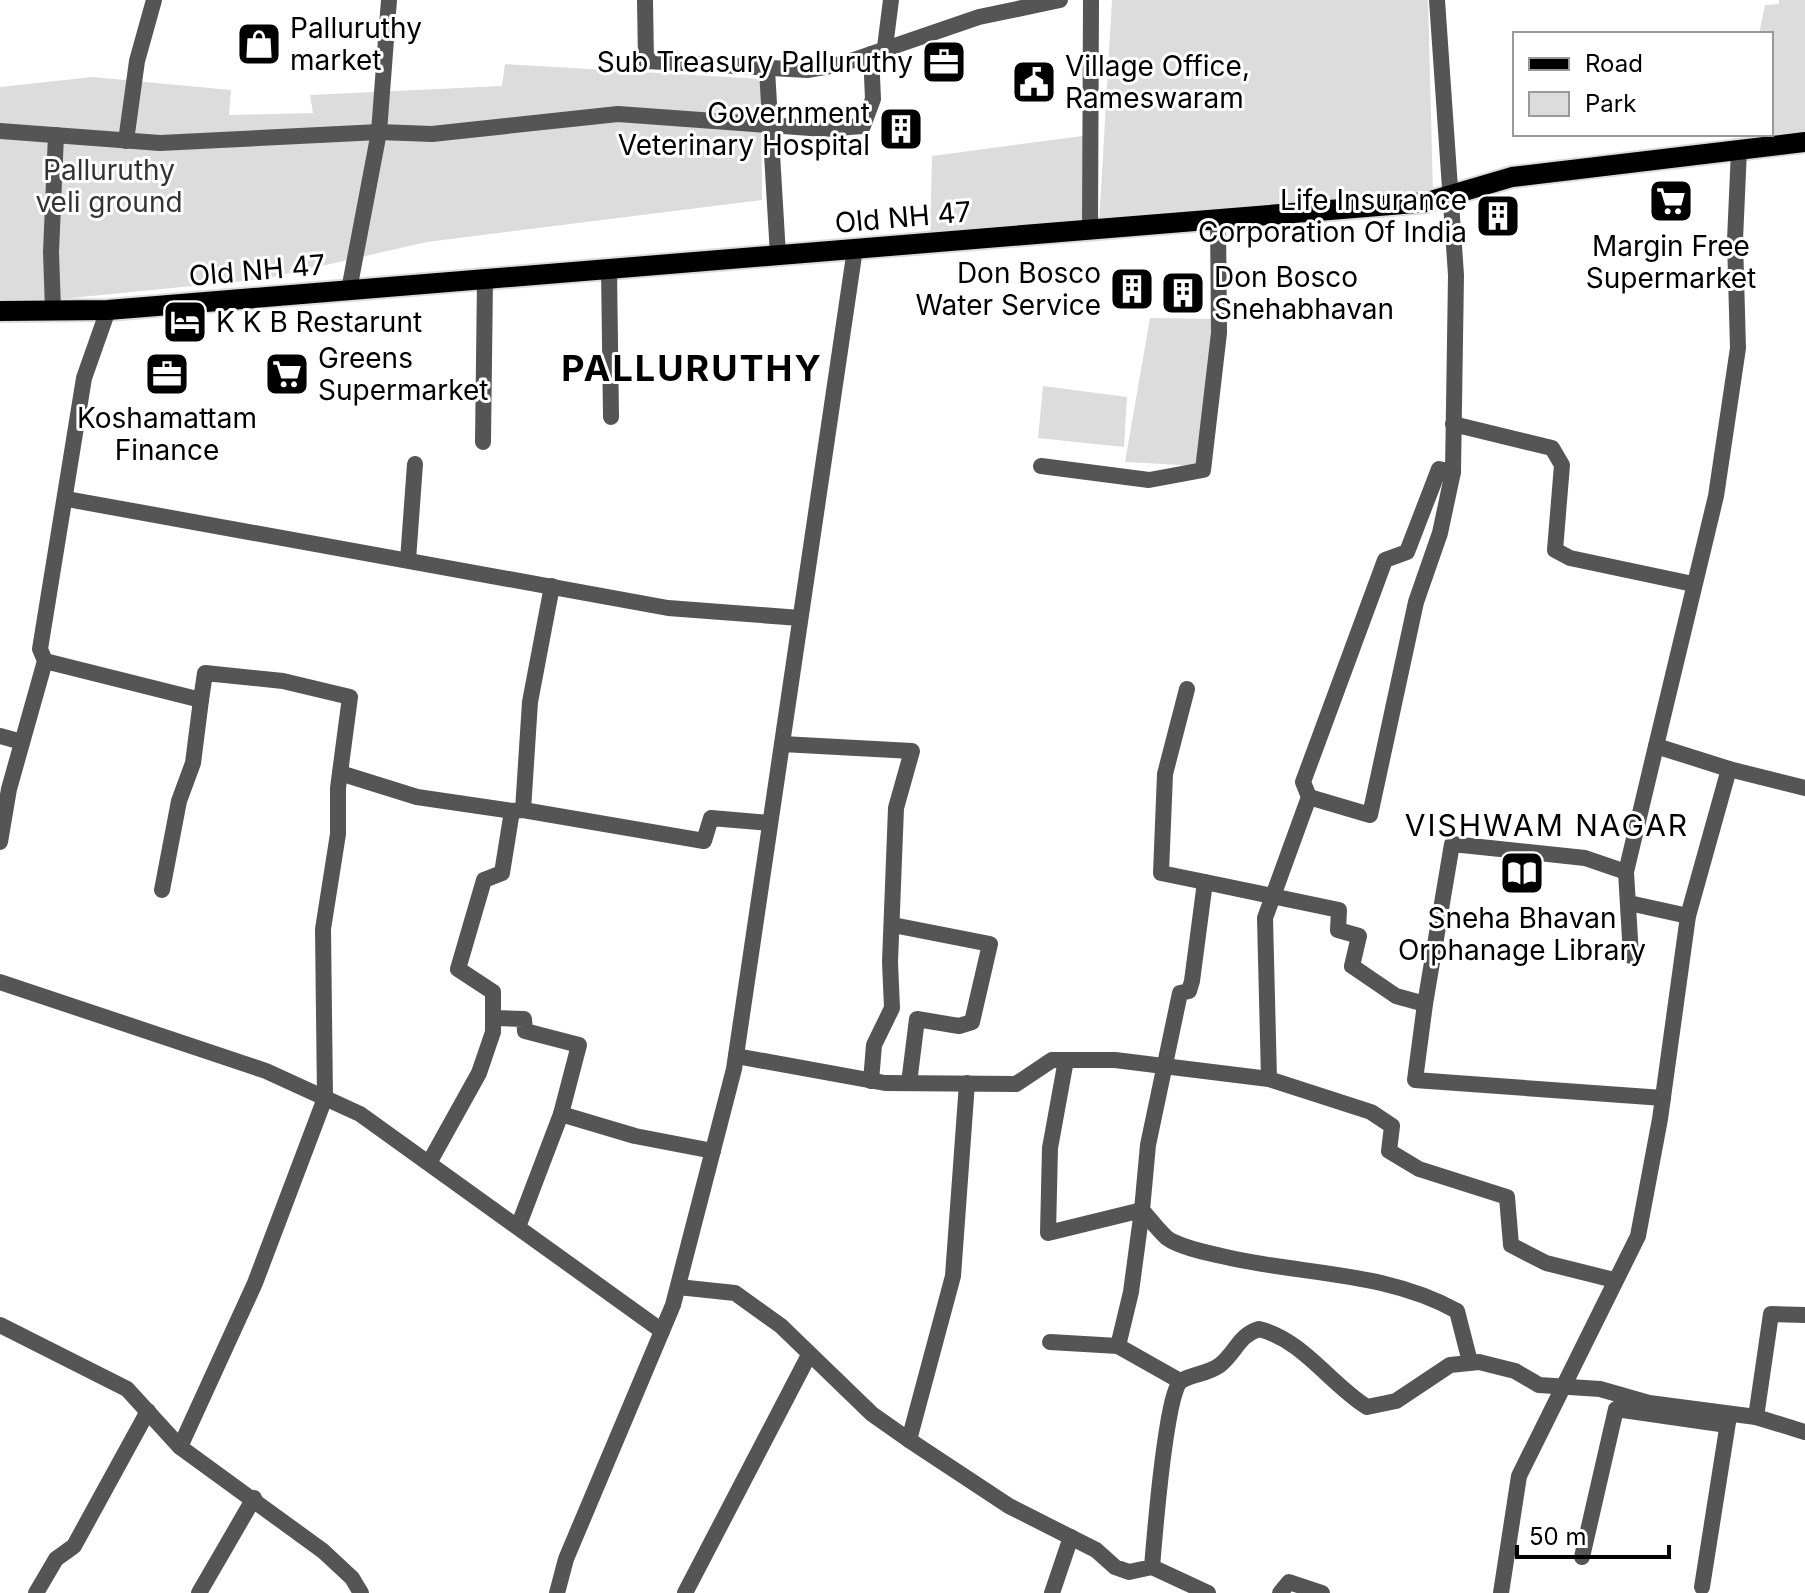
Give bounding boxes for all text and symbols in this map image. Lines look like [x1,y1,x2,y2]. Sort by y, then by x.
place label: Palluruthy market [290,11,422,77]
shop icon: Palluruthy market [235,20,283,68]
legend [1513,32,1773,136]
office icon: Sub Treasury Palluruthy [920,38,968,86]
place label: Sub Treasury Palluruthy [597,45,913,79]
place label: Village Office, Rameswaram [1065,49,1250,115]
text: Road [1585,49,1643,78]
public building icon: Village Office, Rameswaram [1010,58,1058,106]
text: Park [1585,89,1636,118]
place label: Government Veterinary Hospital [618,96,870,162]
building icon: Government Veterinary Hospital [877,105,925,153]
park label: Palluruthy veli ground [35,153,183,219]
supermarket icon: Margin Free Supermarket [1647,177,1695,225]
place label: Life Insurance Corporation Of India [1198,183,1467,249]
building icon: Life Insurance Corporation Of India [1474,192,1522,240]
street label: Old NH 47 [833,194,973,240]
place label: Margin Free Supermarket [1586,229,1756,295]
street label: Old NH 47 [187,247,327,293]
place label: Don Bosco Water Service [915,256,1101,322]
place label: Don Bosco Snehabhavan [1214,260,1394,326]
building icon: Don Bosco Water Service [1108,265,1156,313]
building icon: Don Bosco Snehabhavan [1159,269,1207,317]
hotel icon: K K B Restarunt [161,298,209,346]
place label: K K B Restarunt [216,305,422,339]
place label: Greens Supermarket [318,341,488,407]
district label: PALLURUTHY [561,346,823,390]
office icon: Koshamattam Finance [143,350,191,398]
supermarket icon: Greens Supermarket [263,350,311,398]
place label: Koshamattam Finance [77,401,257,467]
district label: VISHWAM NAGAR [1405,807,1689,843]
library icon: Sneha Bhavan Orphanage Library [1498,849,1546,897]
place label: Sneha Bhavan Orphanage Library [1398,901,1646,967]
scale bar [1517,1509,1669,1559]
text: 50 m [1529,1522,1587,1551]

